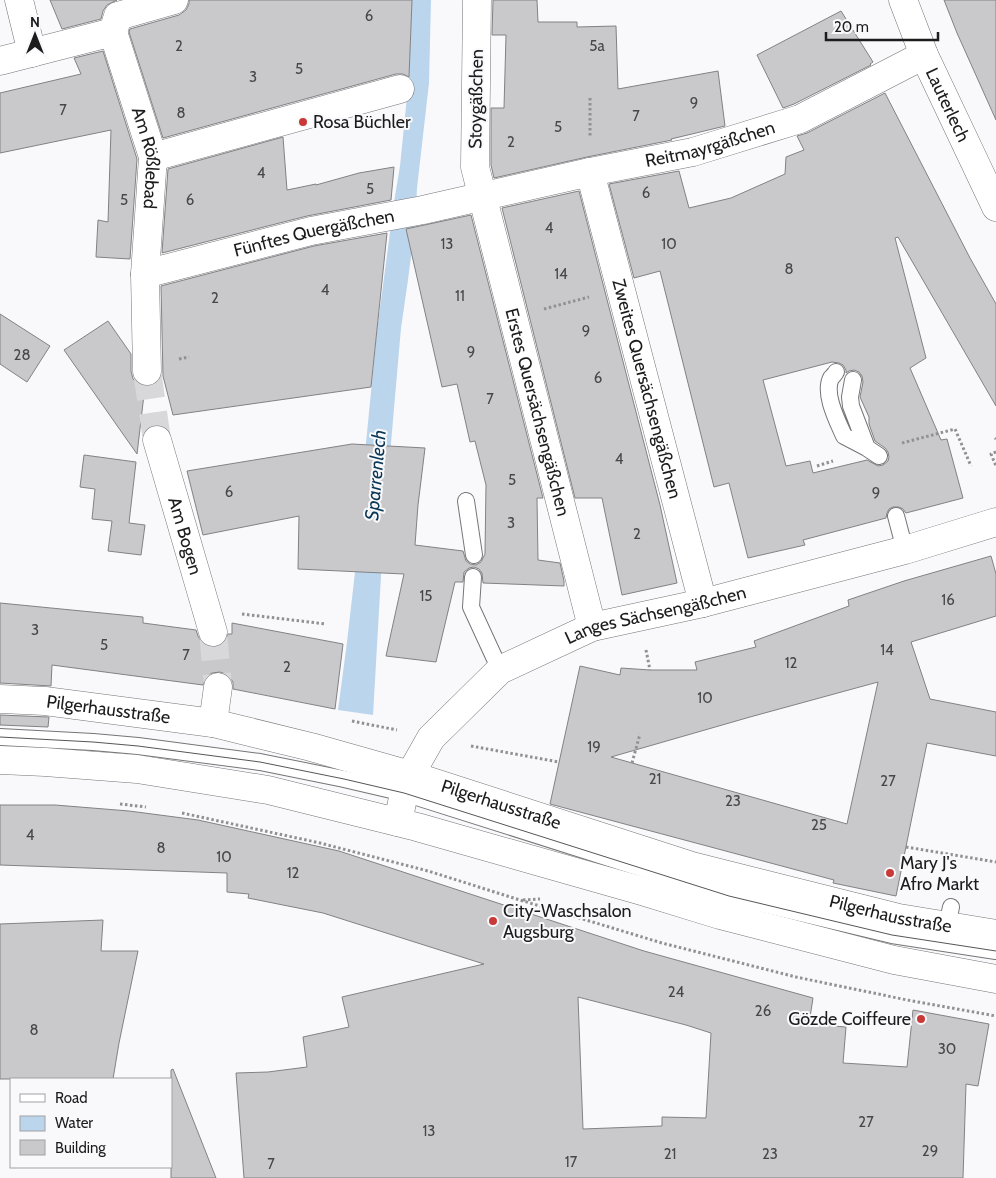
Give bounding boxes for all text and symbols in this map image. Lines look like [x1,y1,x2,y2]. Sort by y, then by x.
house number: 6 [365,7,373,25]
north arrow [10,10,60,60]
scale bar [826,10,938,42]
text: N [30,13,40,31]
text: 20 m [834,18,869,36]
house number: 2 [175,37,183,55]
house number: 5a [589,37,605,55]
street label: Stoygäßchen [464,49,488,149]
house number: 5 [295,60,303,78]
street label: Lauterlech [921,64,975,145]
house number: 3 [249,68,257,86]
house number: 9 [690,94,698,112]
house number: 7 [59,101,67,119]
street label: Am Rößlebad [127,104,164,210]
house number: 8 [176,104,186,122]
house number: 7 [632,107,640,125]
place label: Rosa Büchler [313,111,411,133]
marker: Rosa Büchler [297,116,309,128]
street label: Reitmayrgäßchen [643,116,778,172]
house number: 5 [554,118,562,136]
house number: 2 [507,133,515,151]
house number: 4 [257,164,266,182]
house number: 5 [366,180,374,198]
house number: 6 [642,184,650,202]
house number: 5 [120,191,128,209]
house number: 6 [186,191,194,209]
street label: Fünftes Quergäßchen [231,205,396,262]
house number: 4 [545,219,554,237]
house number: 13 [440,235,454,253]
house number: 10 [661,235,677,253]
house number: 8 [784,260,794,278]
house number: 14 [554,265,568,283]
street label: Zweites Quersächsengäßchen [607,276,686,501]
house number: 4 [321,281,330,299]
house number: 11 [455,287,465,305]
house number: 2 [211,289,219,307]
street label: Erstes Quersächsengäßchen [500,306,574,518]
house number: 9 [582,322,590,340]
house number: 9 [467,343,475,361]
house number: 28 [14,346,30,364]
house number: 6 [594,369,602,387]
house number: 7 [486,390,494,408]
water label: Sparrenlech [360,429,391,521]
house number: 4 [615,450,624,468]
house number: 5 [508,471,516,489]
house number: 6 [225,483,233,501]
house number: 9 [872,484,880,502]
street label: Am Bogen [163,495,207,577]
house number: 3 [507,514,515,532]
house number: 2 [633,525,641,543]
street label: Langes Sächsengäßchen [561,581,748,649]
house number: 15 [419,587,433,605]
house number: 16 [941,591,955,609]
house number: 3 [31,621,39,639]
house number: 5 [100,636,108,654]
house number: 14 [880,641,894,659]
house number: 7 [182,646,190,664]
house number: 12 [785,654,798,672]
house number: 2 [283,658,291,676]
house number: 10 [697,689,713,707]
street label: Pilgerhausstraße [45,690,172,728]
house number: 19 [587,738,601,756]
house number: 21 [649,770,661,788]
house number: 27 [880,772,896,790]
street label: Pilgerhausstraße [438,775,564,834]
house number: 23 [725,792,741,810]
house number: 25 [811,816,827,834]
house number: 4 [26,826,35,844]
house number: 8 [156,839,166,857]
house number: 10 [216,848,232,866]
place label: Mary J's Afro Markt [900,852,979,895]
house number: 12 [287,864,300,882]
marker: Mary J's Afro Markt [884,867,896,879]
street label: Pilgerhausstraße [827,890,953,938]
place label: City-Waschsalon Augsburg [503,900,632,943]
marker: City-Waschsalon Augsburg [487,915,499,927]
house number: 24 [668,983,685,1001]
house number: 26 [755,1002,771,1020]
place label: Gözde Coiffeure [788,1008,911,1030]
marker: Gözde Coiffeure [915,1013,927,1025]
house number: 8 [29,1021,39,1039]
house number: 30 [938,1040,956,1058]
legend [10,1078,172,1168]
text: Road [55,1089,88,1107]
house number: 27 [858,1113,874,1131]
text: Water [55,1114,93,1132]
house number: 13 [422,1122,436,1140]
text: Building [55,1139,106,1157]
house number: 29 [922,1142,938,1160]
house number: 21 [664,1145,676,1163]
house number: 23 [762,1145,778,1163]
house number: 17 [565,1153,578,1171]
house number: 7 [267,1155,275,1173]

